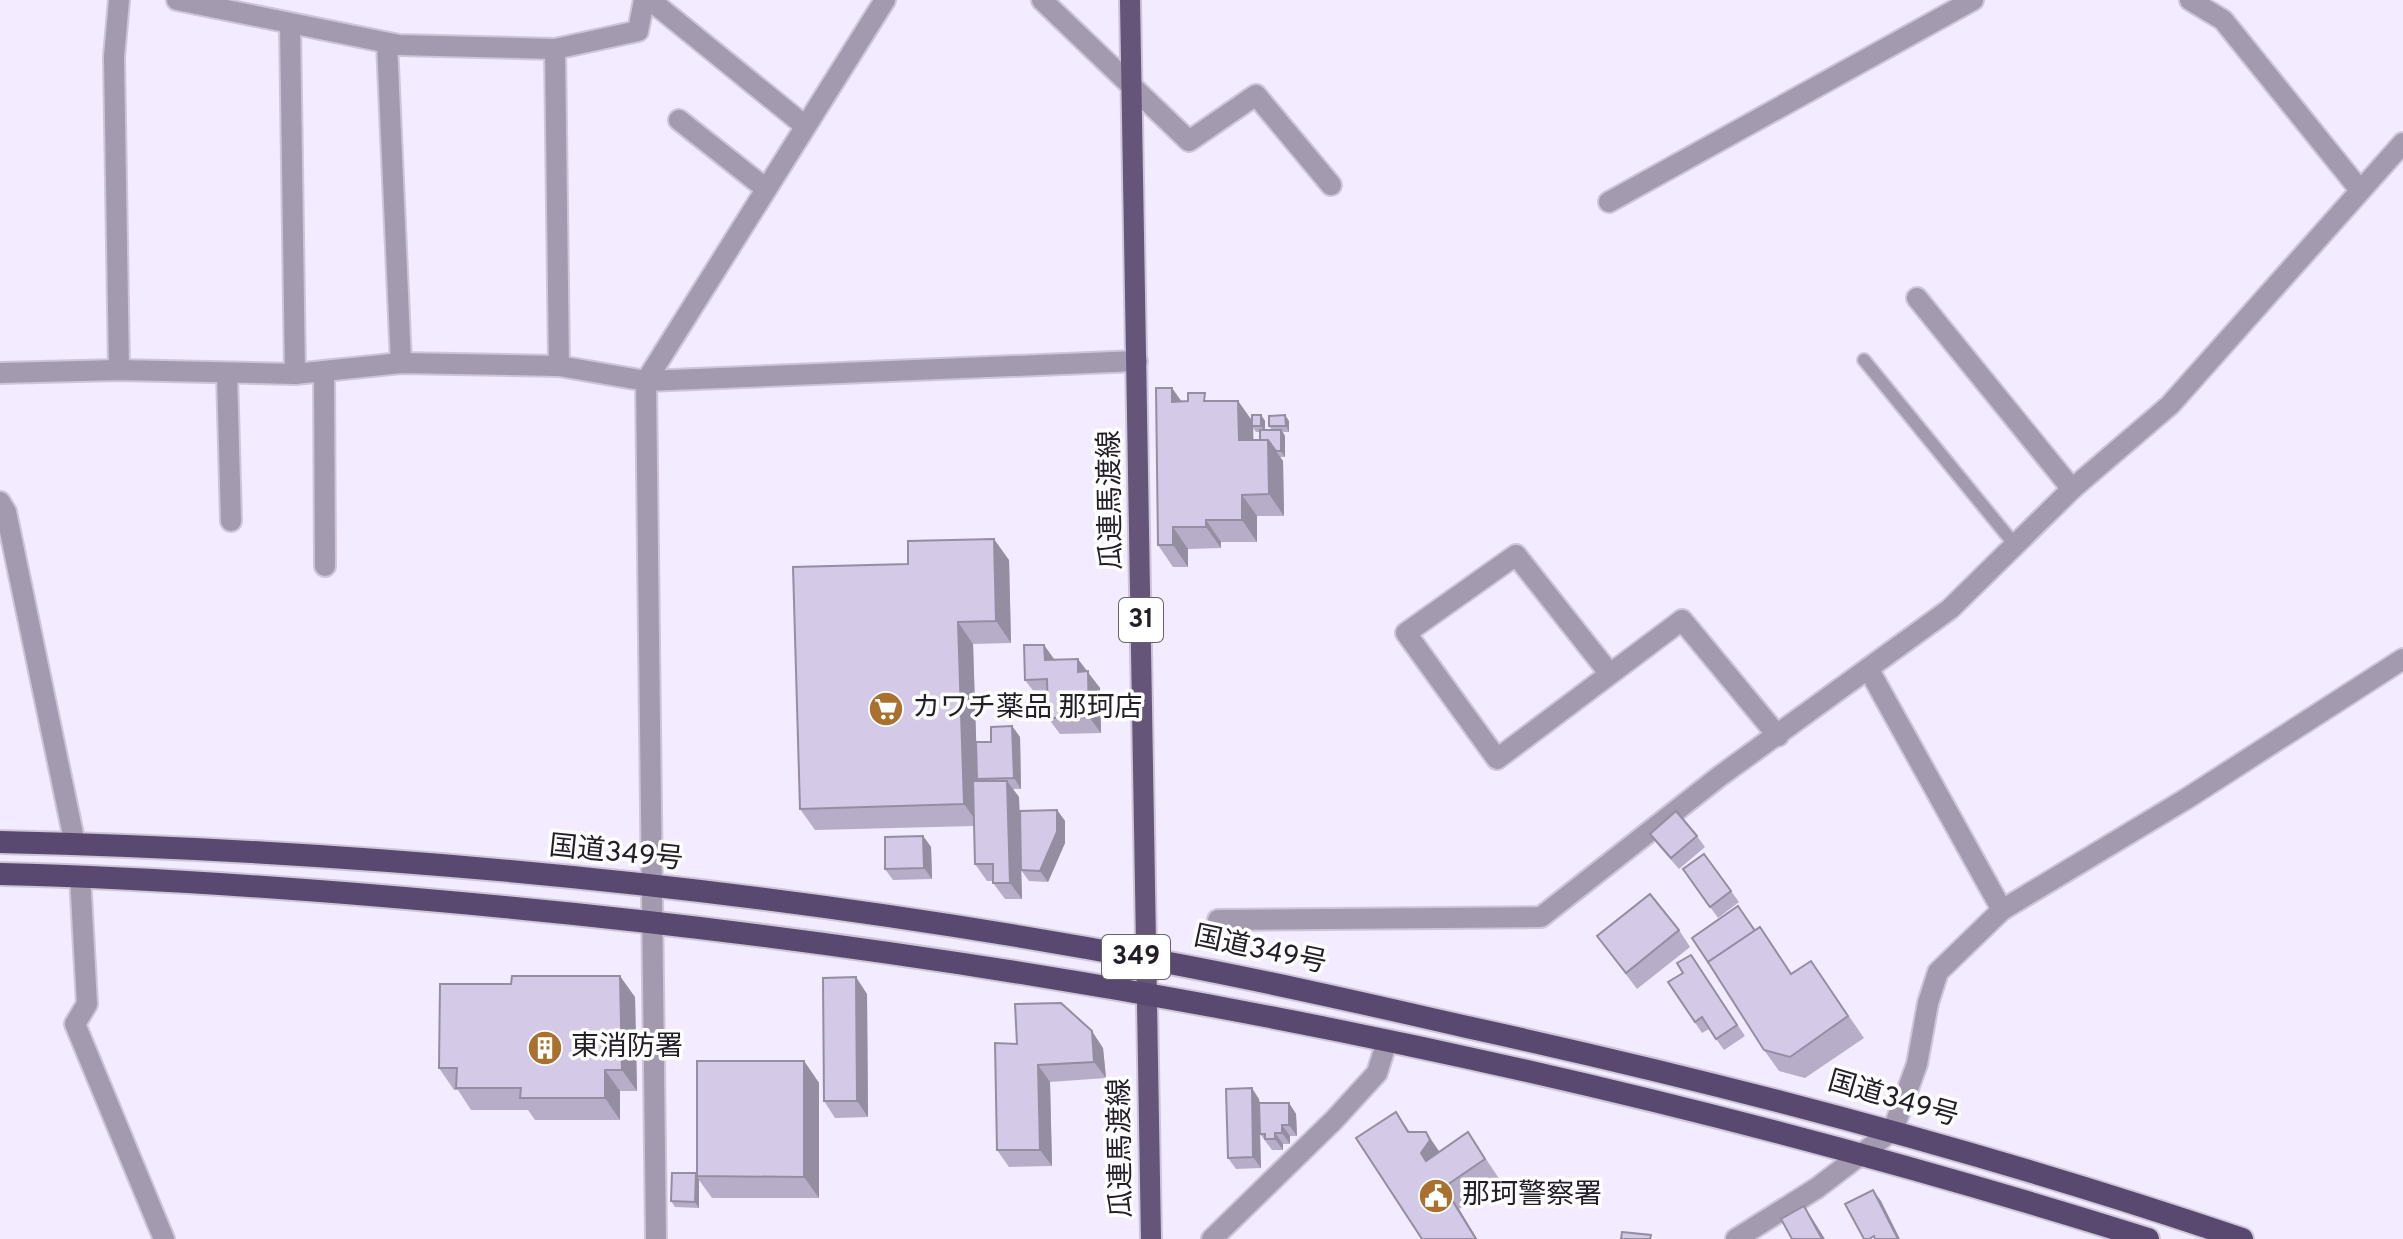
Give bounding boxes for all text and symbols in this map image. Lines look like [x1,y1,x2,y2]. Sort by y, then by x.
street label: 瓜連馬渡線 [1093,430,1131,570]
road number: 31 [1119,598,1163,642]
supermarket icon: カワチ薬品 那珂店 [867,690,905,728]
place label: カワチ薬品 那珂店 [912,691,1143,727]
street label: 国道349号 [547,829,685,879]
street label: 国道349号 [1190,919,1330,983]
road number: 349 [1102,935,1170,979]
building icon: 東消防署 [526,1029,564,1067]
place label: 東消防署 [571,1030,683,1066]
street label: 国道349号 [1823,1064,1963,1136]
street label: 瓜連馬渡線 [1103,1078,1141,1218]
public building icon: 那珂警察署 [1417,1177,1455,1215]
place label: 那珂警察署 [1462,1178,1602,1214]

